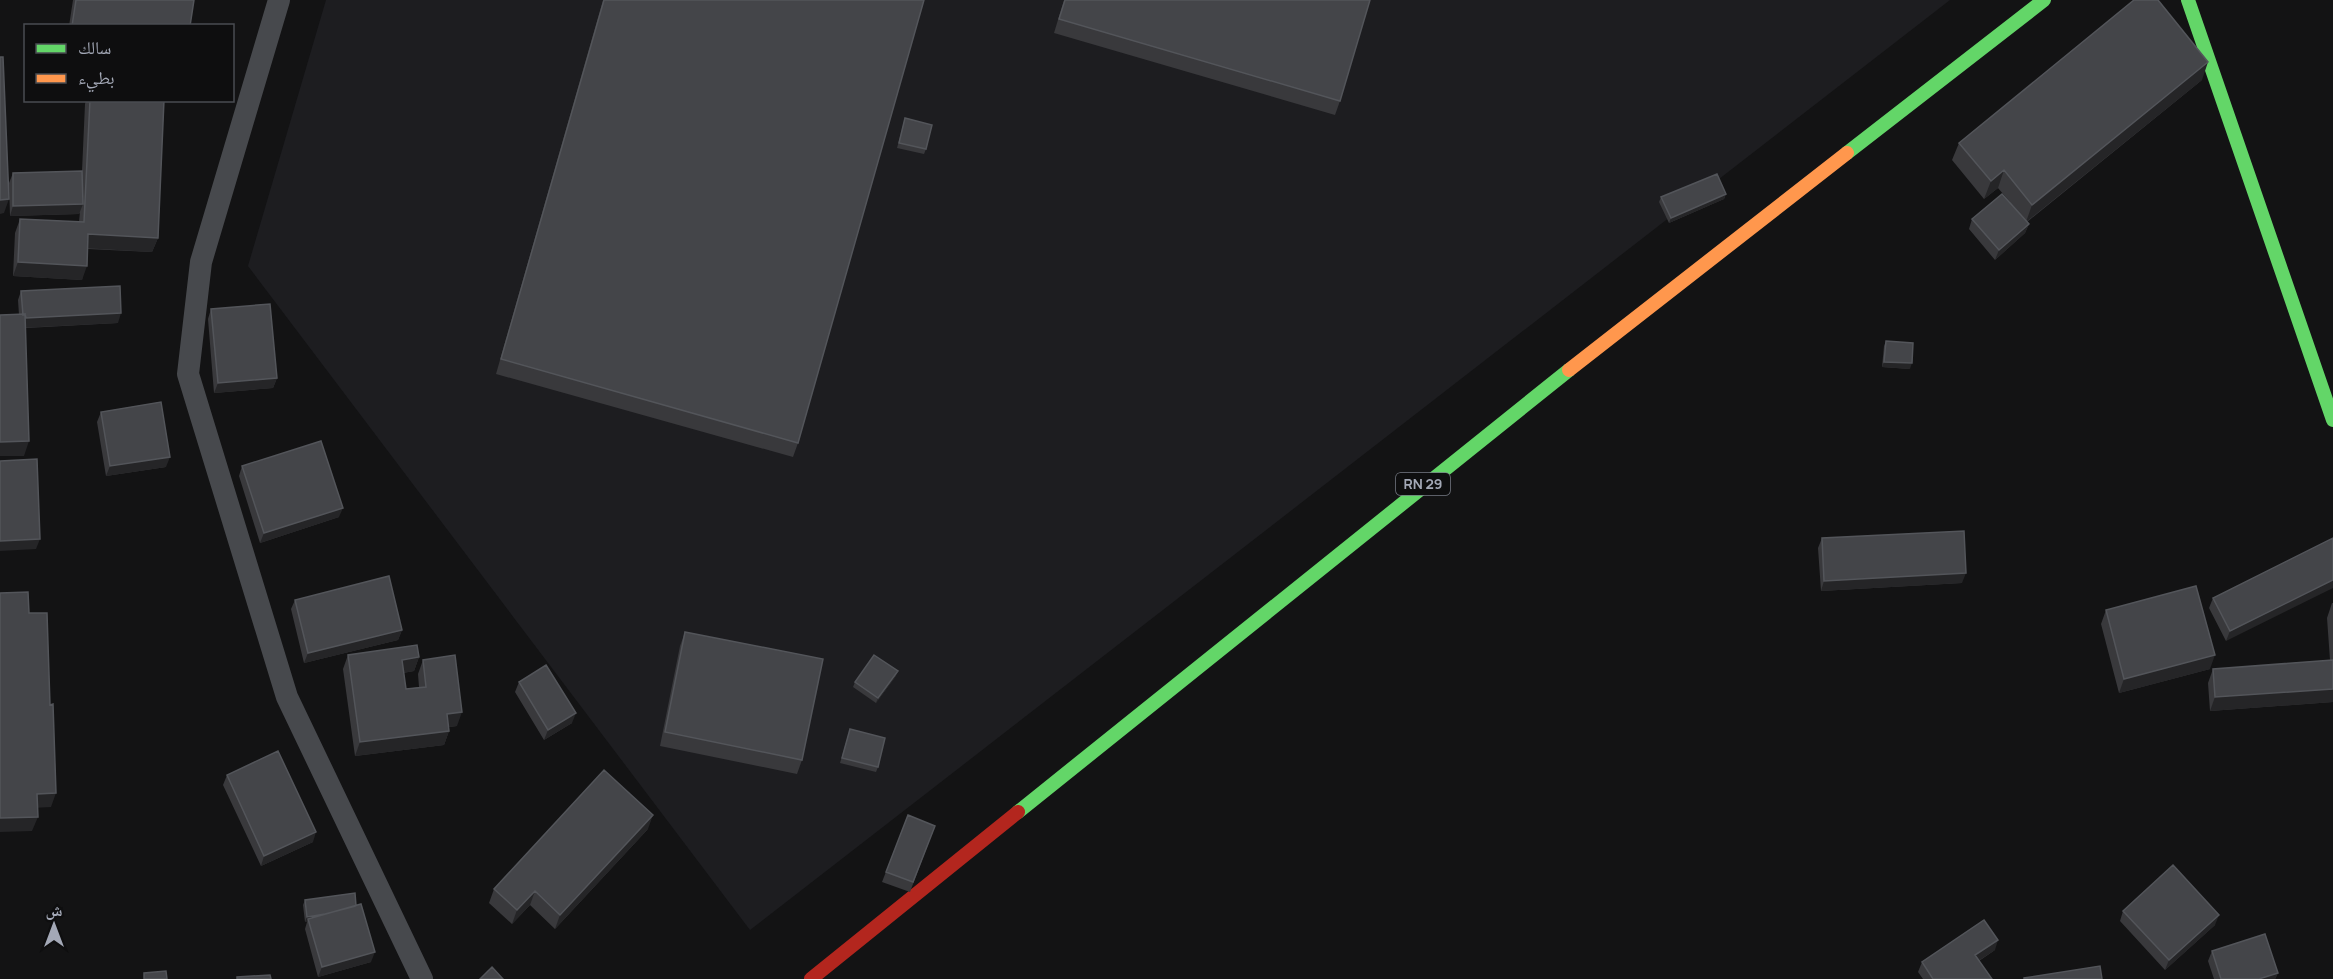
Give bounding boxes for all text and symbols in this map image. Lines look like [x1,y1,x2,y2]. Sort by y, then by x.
legend [24,24,234,102]
text: سالك [78,35,111,59]
text: بطيء [78,65,115,93]
road number: RN 29 [1396,473,1450,495]
north arrow [24,895,84,955]
text: ش [46,899,63,921]

